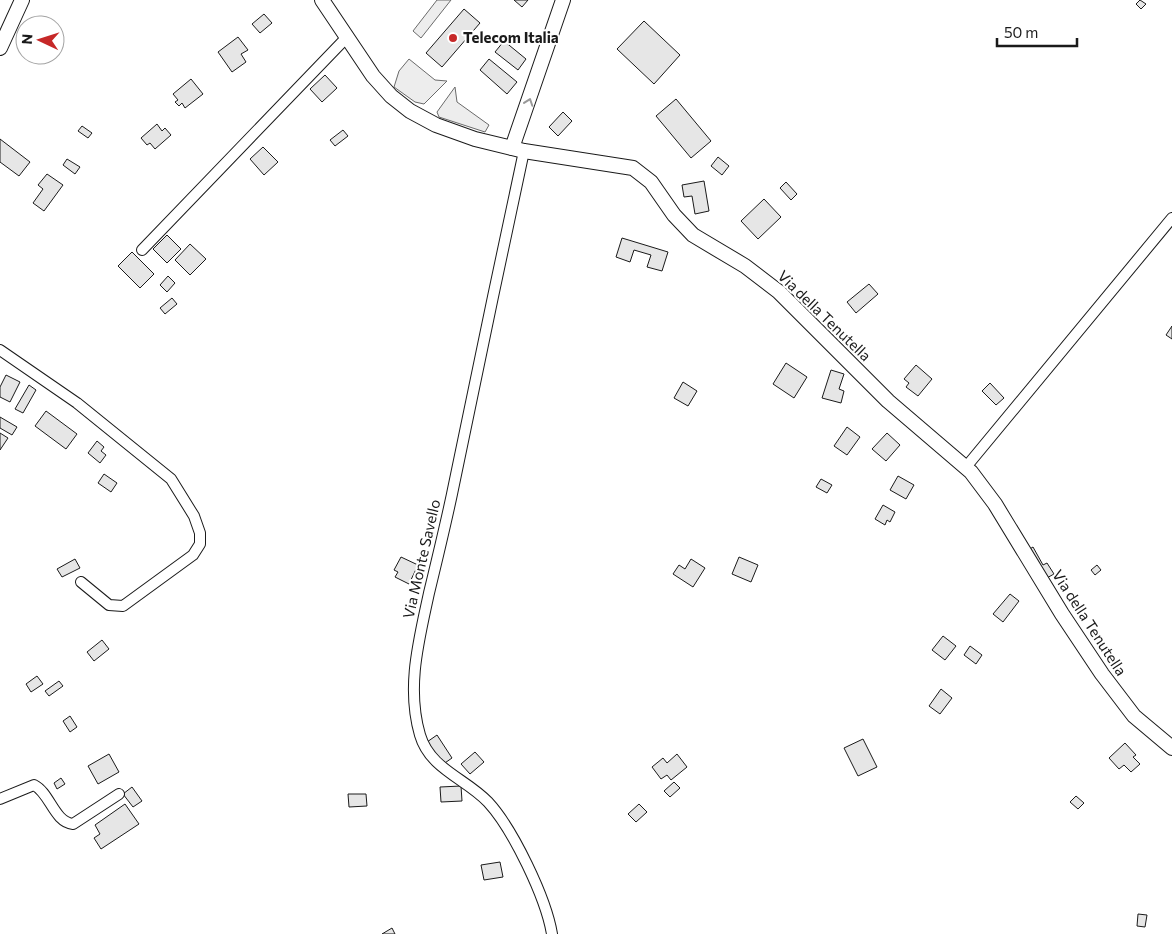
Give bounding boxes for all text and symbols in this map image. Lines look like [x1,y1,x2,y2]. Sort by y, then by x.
north arrow [15,15,65,65]
scale bar [997,15,1077,47]
text: 50 m [1004,23,1038,41]
place label: Telecom Italia [463,28,559,46]
marker: Telecom Italia [447,32,459,44]
text: N [18,33,35,45]
one-way arrow [523,99,533,107]
street label: Via della Tenutella [774,266,875,364]
street label: Via Monte Savello [399,497,444,620]
street label: Via della Tenutella [1049,566,1131,679]

